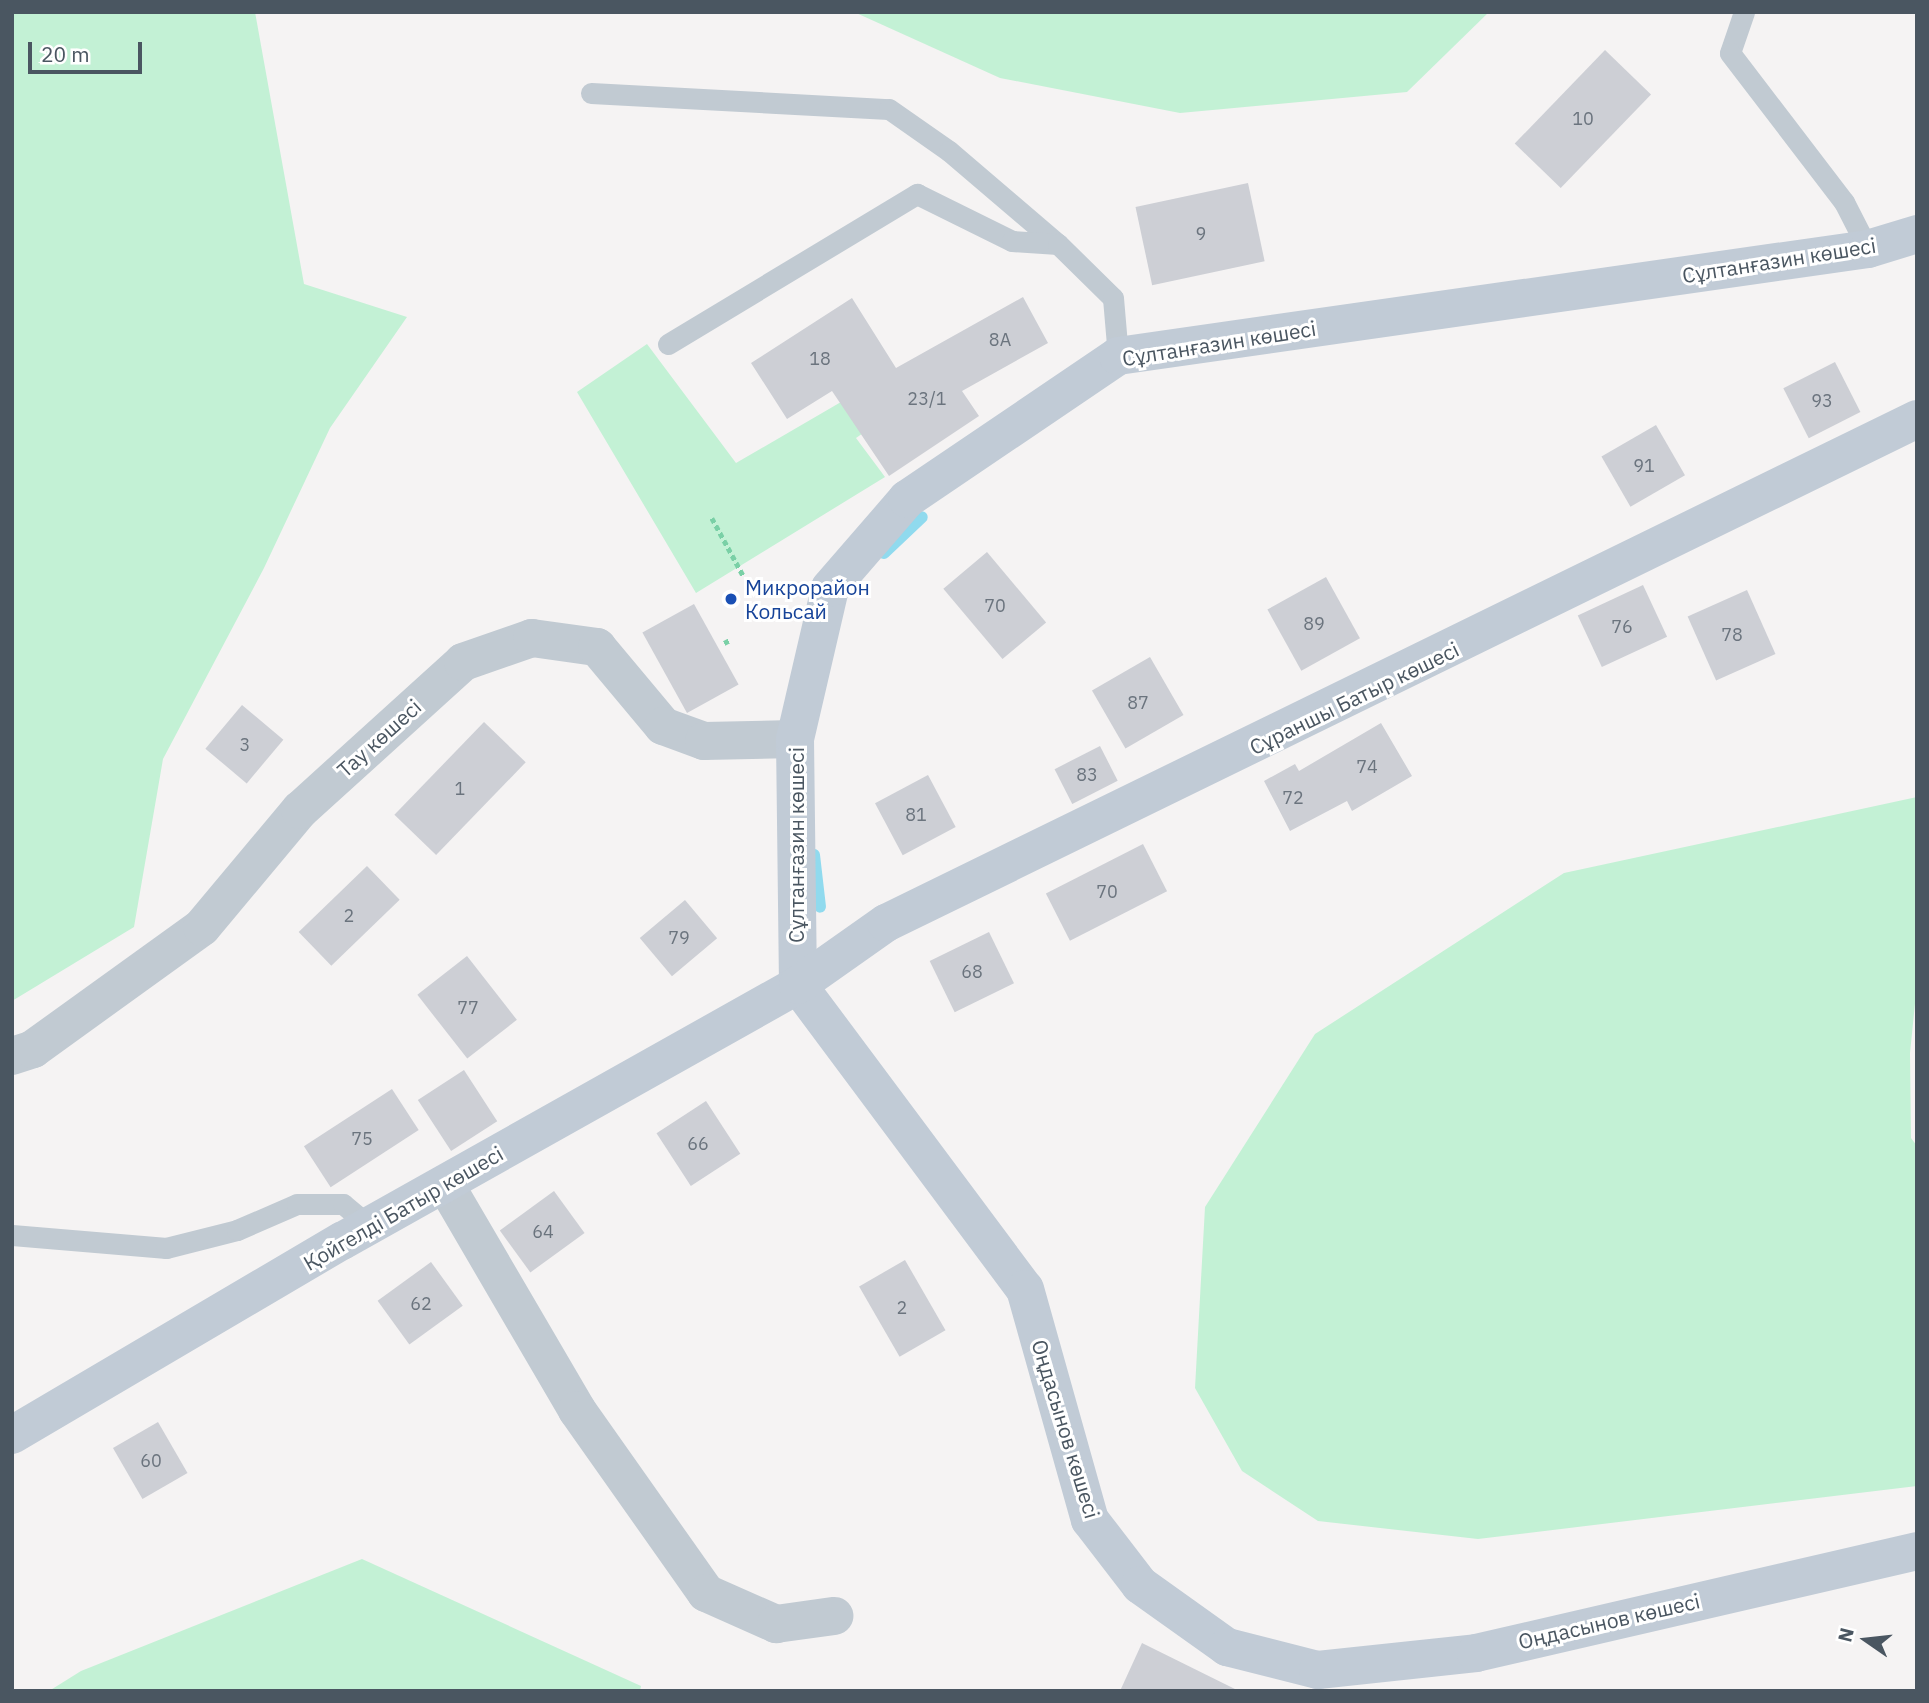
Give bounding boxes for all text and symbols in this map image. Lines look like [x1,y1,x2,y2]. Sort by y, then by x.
scale bar [32,28,145,72]
text: 20 m [41,40,90,68]
house number: 10 [1572,108,1594,130]
house number: 9 [1196,223,1206,245]
street label: Сұлтанғазин көшесі [1680,232,1878,288]
street label: Сұлтанғазин көшесі [1120,315,1318,371]
house number: 8А [989,329,1011,351]
house number: 18 [809,348,831,370]
house number: 23/1 [907,388,947,410]
house number: 93 [1811,390,1833,412]
house number: 91 [1633,455,1655,477]
place label: Микрорайон Кольсай [745,574,870,624]
marker: Микрорайон Кольсай [723,591,739,607]
house number: 70 [984,595,1006,617]
house number: 89 [1303,613,1325,635]
house number: 76 [1611,616,1633,638]
house number: 78 [1721,624,1743,646]
street label: Сұраншы Батыр көшесі [1245,636,1463,760]
house number: 87 [1127,692,1149,714]
street label: Тау көшесі [332,694,426,782]
house number: 3 [240,734,250,756]
street label: Сұлтанғазин көшесі [783,747,809,943]
house number: 74 [1356,756,1378,778]
house number: 83 [1076,764,1098,786]
house number: 1 [455,778,465,800]
house number: 72 [1282,787,1304,809]
house number: 81 [905,804,927,826]
house number: 70 [1096,881,1118,903]
house number: 2 [344,905,354,927]
house number: 79 [668,927,690,949]
house number: 68 [961,961,983,983]
house number: 77 [457,997,479,1019]
house number: 75 [351,1128,373,1150]
house number: 66 [687,1133,709,1155]
street label: Қойгелді Батыр көшесі [299,1141,507,1275]
house number: 64 [532,1221,554,1243]
house number: 62 [410,1293,432,1315]
house number: 2 [897,1297,907,1319]
street label: Оңдасынов көшесі [1027,1337,1105,1521]
house number: 60 [140,1450,162,1472]
street label: Оңдасынов көшесі [1516,1588,1702,1654]
north arrow [1831,1605,1901,1675]
text: N [1832,1625,1859,1645]

